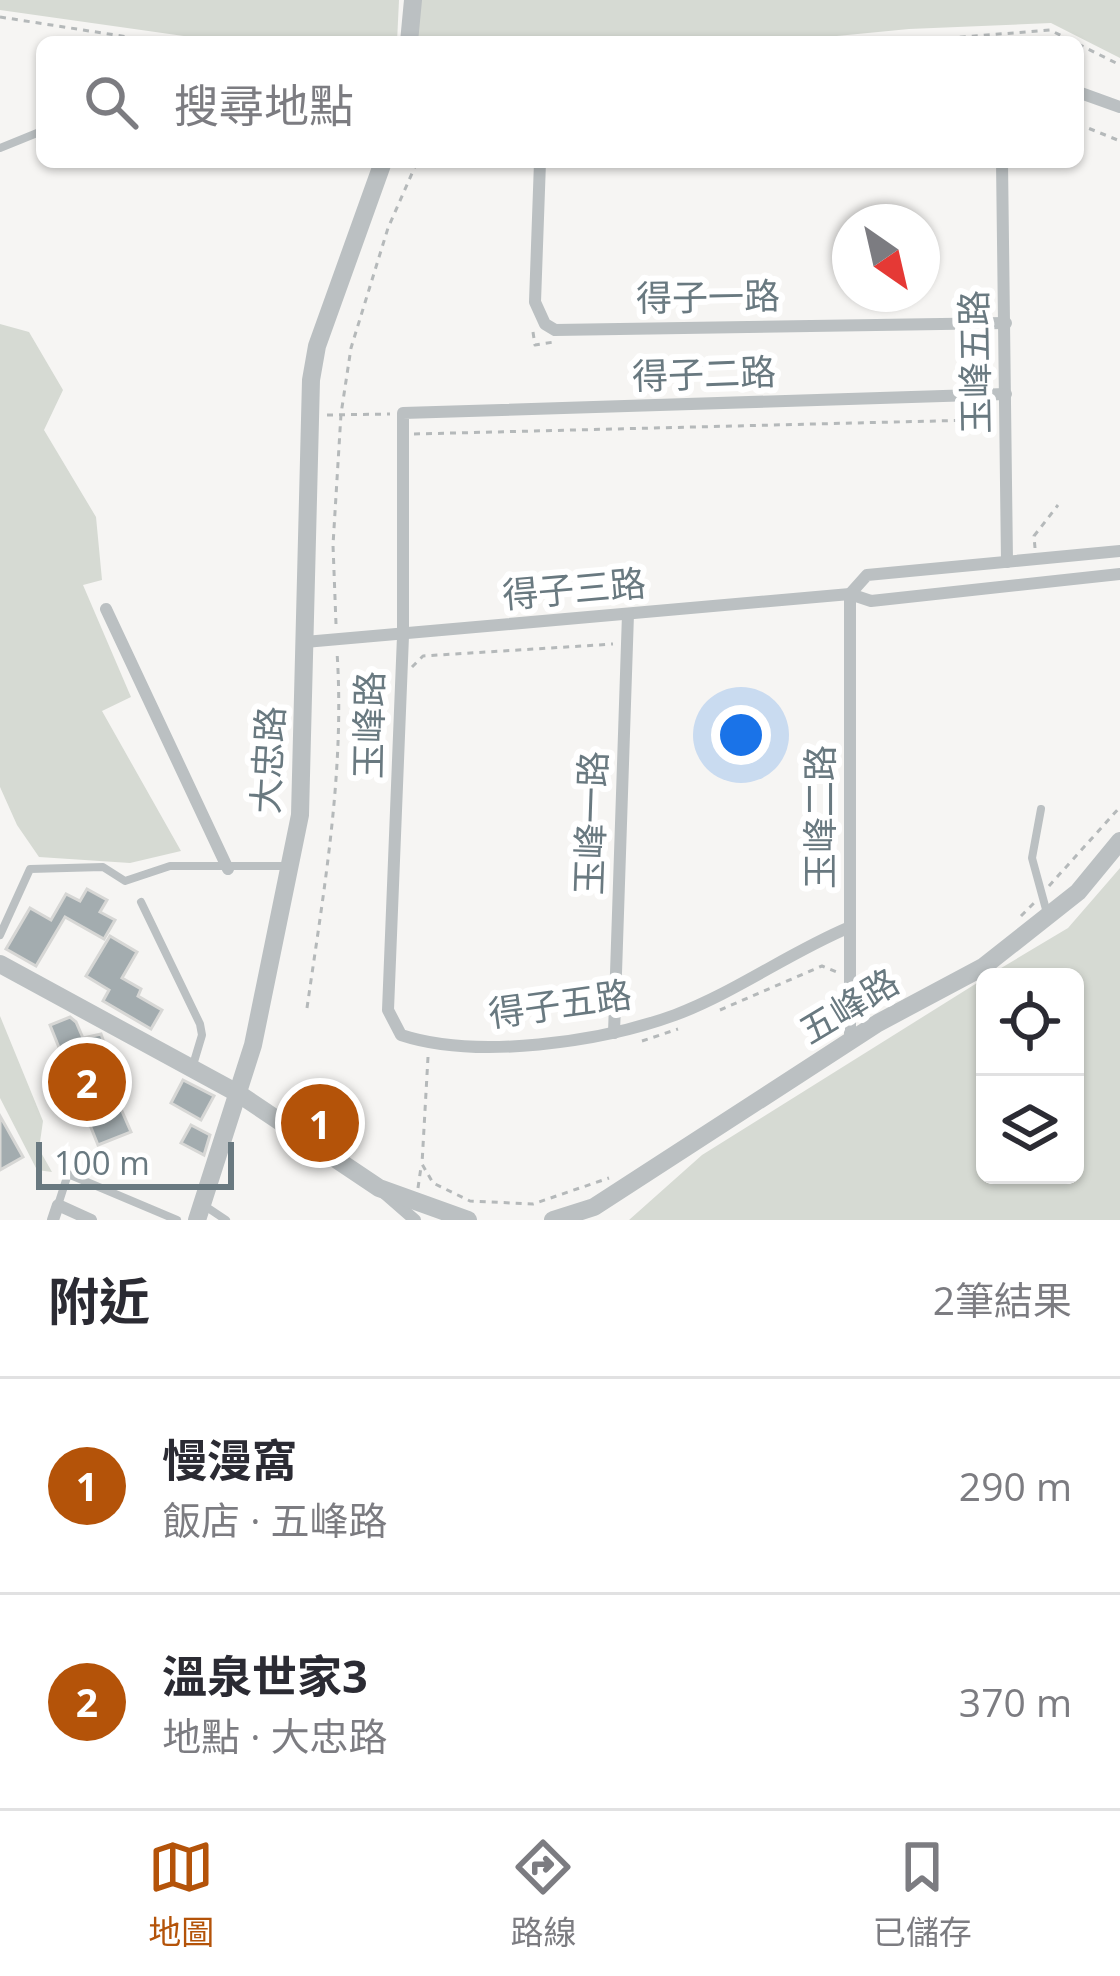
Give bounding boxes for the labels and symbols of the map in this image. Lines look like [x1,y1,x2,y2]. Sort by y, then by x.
north arrow [832,204,940,312]
street label: 得子一路 [636,271,780,322]
street label: 玉峰五路 [949,290,1000,434]
street label: 得子二路 [631,347,777,400]
street label: 得子三路 [500,558,648,619]
street label: 玉峰路 [343,671,394,779]
street label: 大忠路 [240,705,295,815]
your location [711,705,771,765]
street label: 玉峰二路 [795,745,844,889]
street label: 玉峰一路 [564,750,617,896]
street label: 五峰路 [790,957,908,1054]
street label: 得子五路 [485,969,635,1038]
pin: 2 [48,1037,126,1127]
pin: 1 [281,1078,359,1168]
scale bar [36,1136,234,1189]

